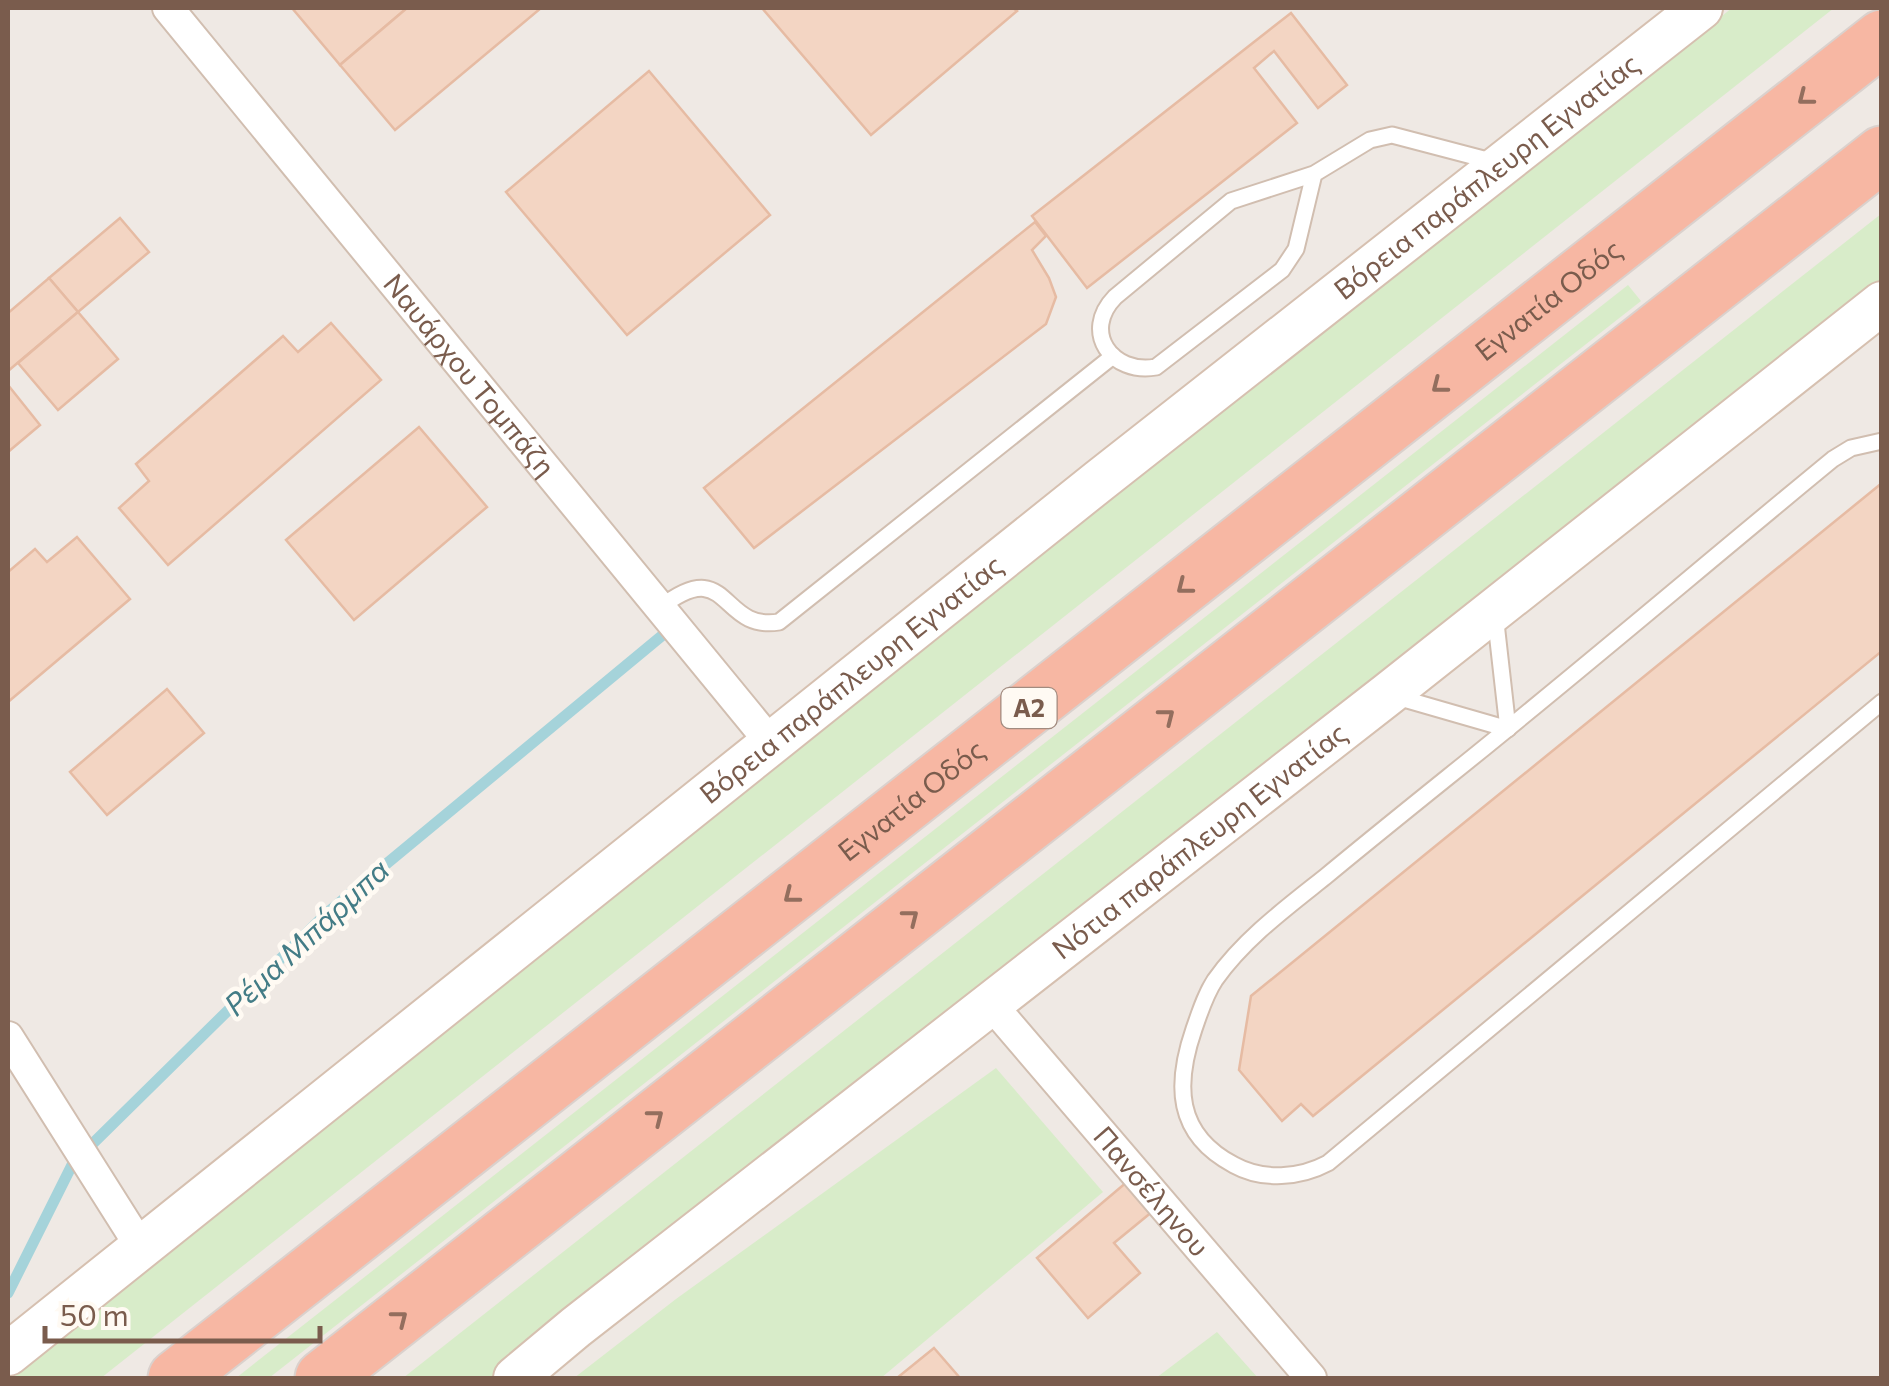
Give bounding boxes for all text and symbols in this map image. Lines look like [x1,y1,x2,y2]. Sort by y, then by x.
street label: Βόρεια παράπλευρη Εγνατίας [1327,46,1645,306]
one-way arrow [1798,87,1816,104]
street label: Εγνατία Οδός [1468,231,1628,367]
street label: Ναυάρχου Τομπάζη [377,266,563,483]
one-way arrow [1432,374,1450,392]
street label: Βόρεια παράπλευρη Εγνατίας [692,547,1009,810]
one-way arrow [1177,575,1195,592]
road number: Α2 [1002,688,1056,728]
one-way arrow [1155,710,1173,727]
street label: Νότια παράπλευρη Εγνατίας [1045,715,1353,966]
street label: Εγνατία Οδός [831,732,991,868]
water label: Ρέμα Μπάρμπα [215,850,396,1022]
one-way arrow [784,884,802,901]
one-way arrow [900,911,918,928]
one-way arrow [644,1112,662,1129]
street label: Πανσέληνου [1087,1119,1217,1263]
scale bar [45,1281,320,1343]
text: 50 m [60,1295,129,1332]
one-way arrow [389,1312,407,1330]

